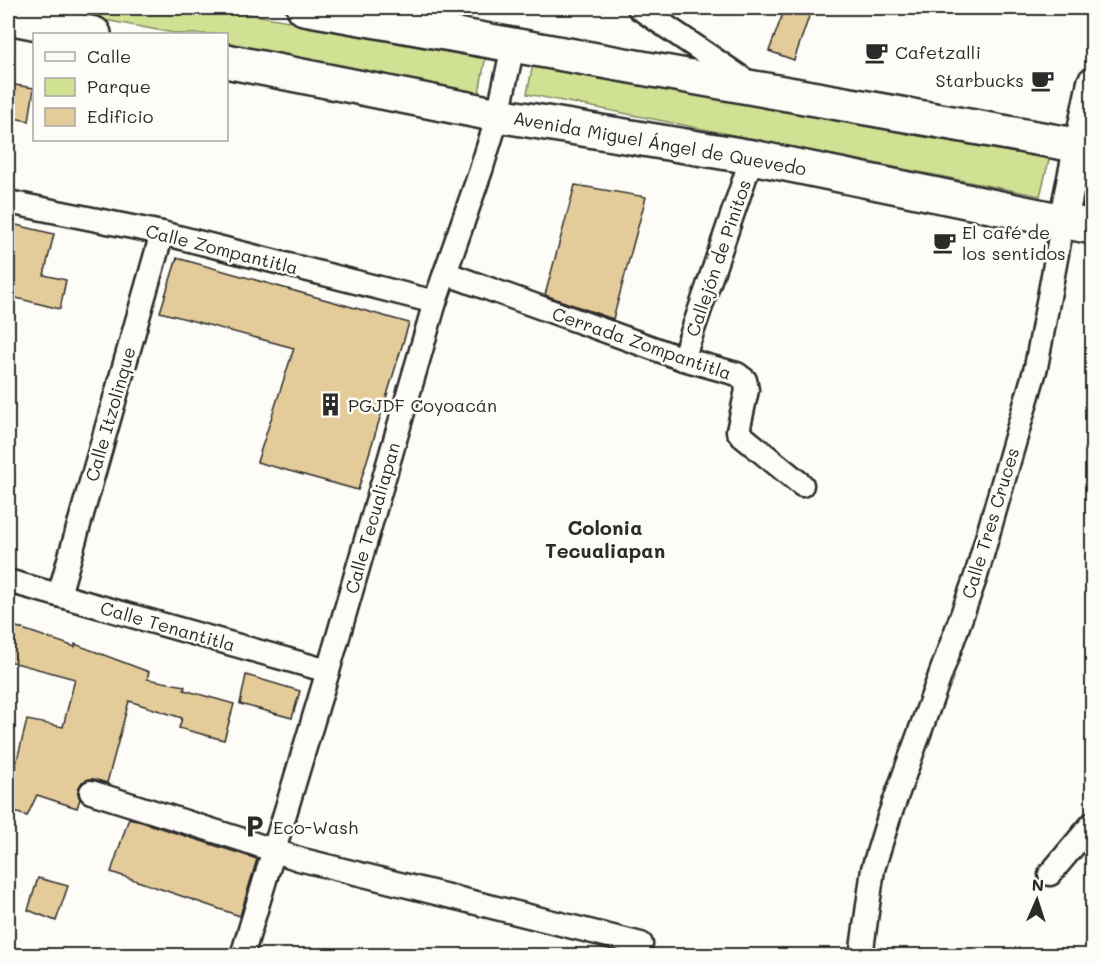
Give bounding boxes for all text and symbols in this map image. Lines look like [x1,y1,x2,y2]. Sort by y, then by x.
legend [33,33,228,141]
cafe icon: Cafetzalli [864,39,890,65]
place label: Cafetzalli [895,40,981,64]
text: Calle [87,44,131,68]
cafe icon: Starbucks [1029,67,1055,93]
place label: Starbucks [935,68,1024,92]
text: Parque [87,74,151,98]
text: Edificio [87,104,154,128]
street label: Avenida Miguel Ángel de Quevedo [512,105,809,181]
street label: Callejón de Pinitos [680,176,756,340]
street label: Calle Zompantitla [143,218,301,280]
place label: El café de los sentidos [962,220,1066,265]
cafe icon: El café de los sentidos [931,229,957,255]
street label: Cerrada Zompantitla [549,301,735,385]
street label: Calle Itzolinque [79,344,141,484]
building icon: PGJDF Coyoacán [317,392,343,418]
place label: PGJDF Coyoacán [348,393,497,417]
street label: Calle Tecualiapan [339,440,405,596]
street label: Calle Tres Cruces [956,444,1024,602]
district label: Colonia Tecualiapan [545,514,665,563]
street label: Calle Tenantitla [98,595,238,657]
parking icon: Eco-Wash [242,814,268,840]
place label: Eco-Wash [273,815,358,839]
north arrow [1007,870,1067,930]
text: N [1031,874,1044,895]

